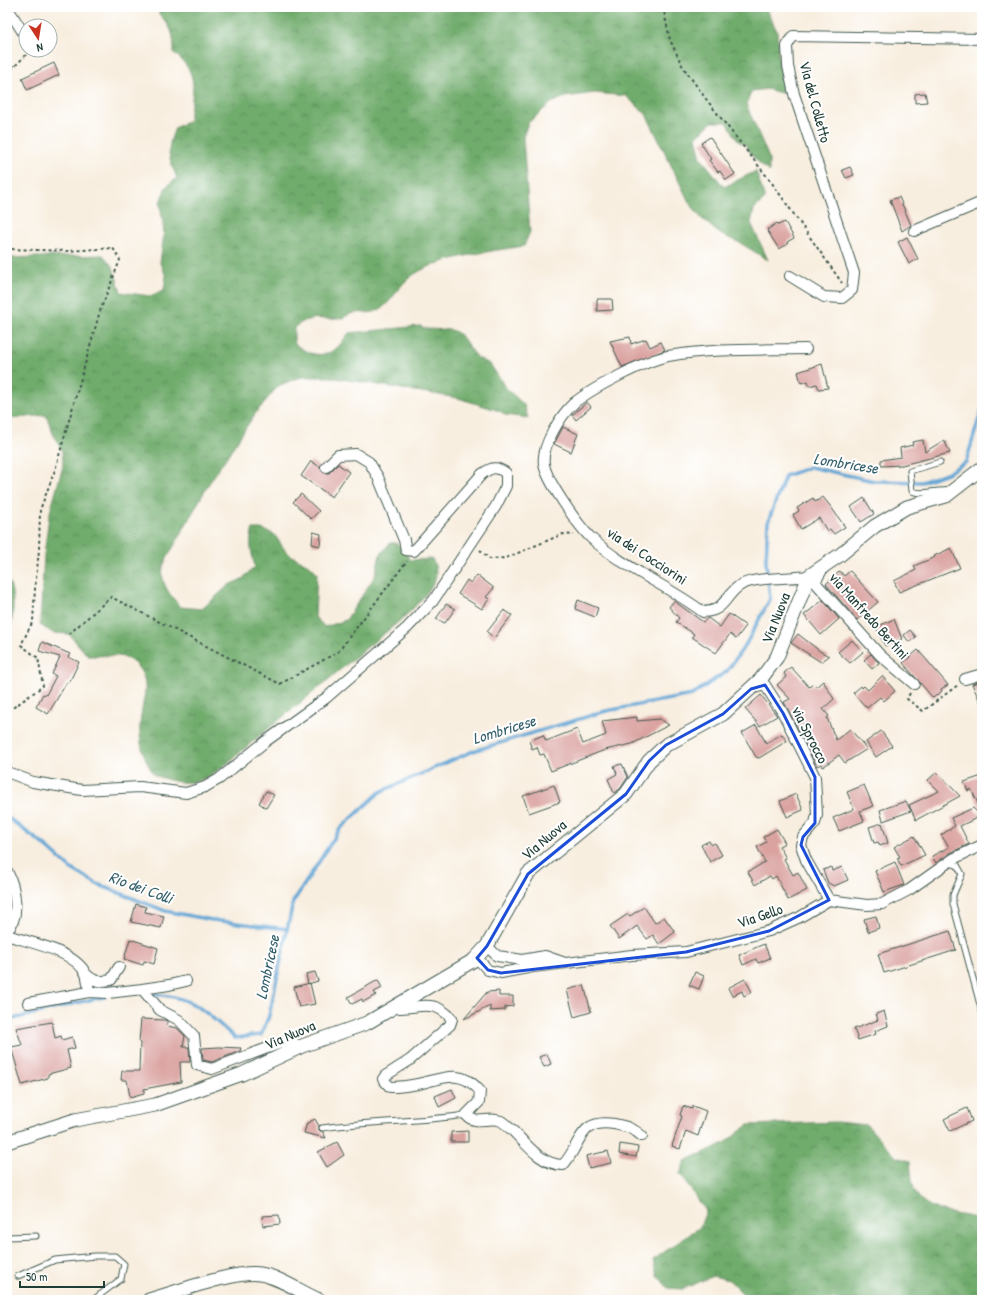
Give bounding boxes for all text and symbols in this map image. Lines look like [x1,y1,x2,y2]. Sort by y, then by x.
north arrow [18,18,58,58]
text: N [36,40,44,55]
street label: Via del Colletto [795,59,836,145]
water label: Lombricese [812,447,880,479]
street label: via dei Cocciorini [603,522,692,589]
street label: via Manfredo Bertini [825,567,914,664]
street label: Via Nuova [756,589,795,646]
street label: via Sprocco [787,703,834,767]
water label: Lombricese [470,709,539,749]
street label: Via Nuova [517,814,571,865]
water label: Rio dei Colli [106,865,177,909]
street label: Via Gello [734,898,785,933]
water label: Lombricese [250,932,285,1001]
street label: Via Nuova [261,1014,318,1055]
scale bar [20,1263,104,1289]
text: 50 m [26,1268,47,1285]

